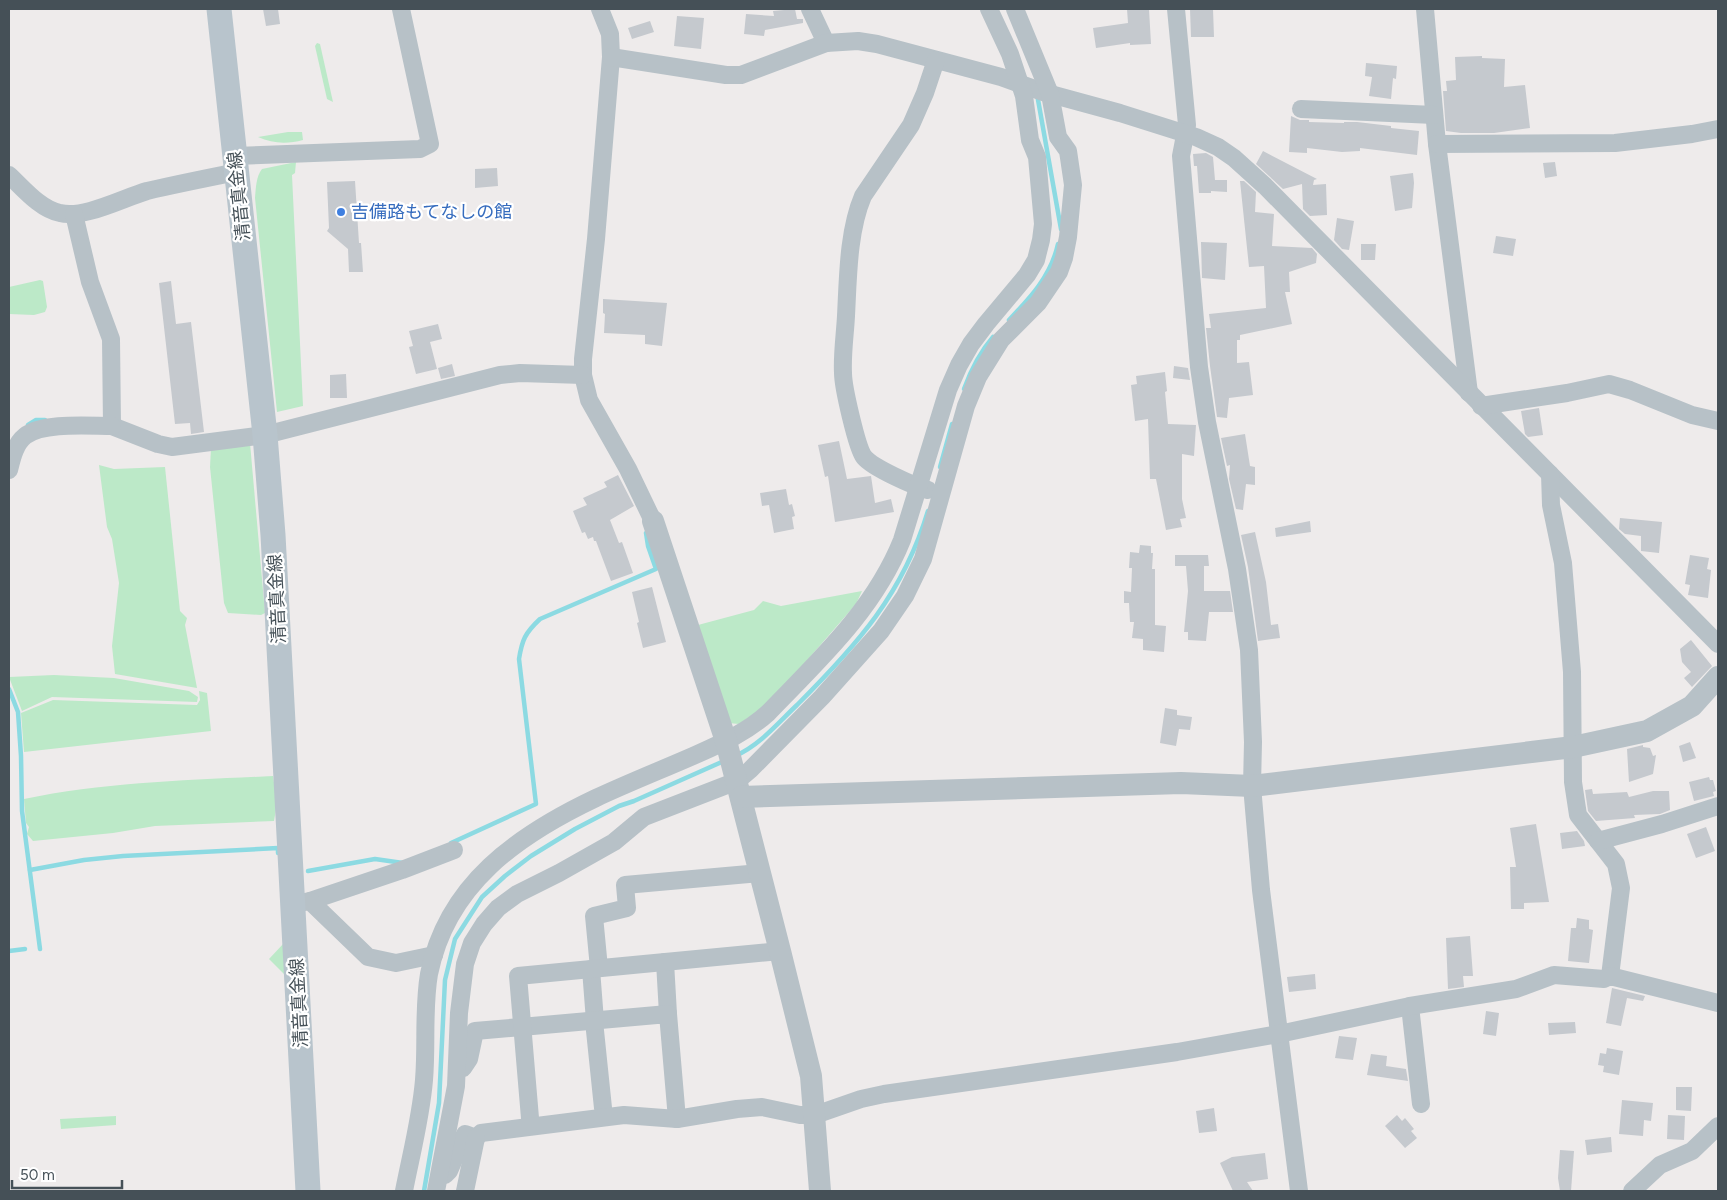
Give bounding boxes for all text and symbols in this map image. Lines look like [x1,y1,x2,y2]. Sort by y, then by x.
street label: 清音真金線 [223,150,255,242]
place label: 吉備路もてなしの館 [351,201,512,223]
marker: 吉備路もてなしの館 [335,206,347,218]
street label: 清音真金線 [264,553,290,645]
street label: 清音真金線 [286,957,312,1049]
scale bar [12,1158,122,1190]
text: 50 m [20,1166,55,1184]

